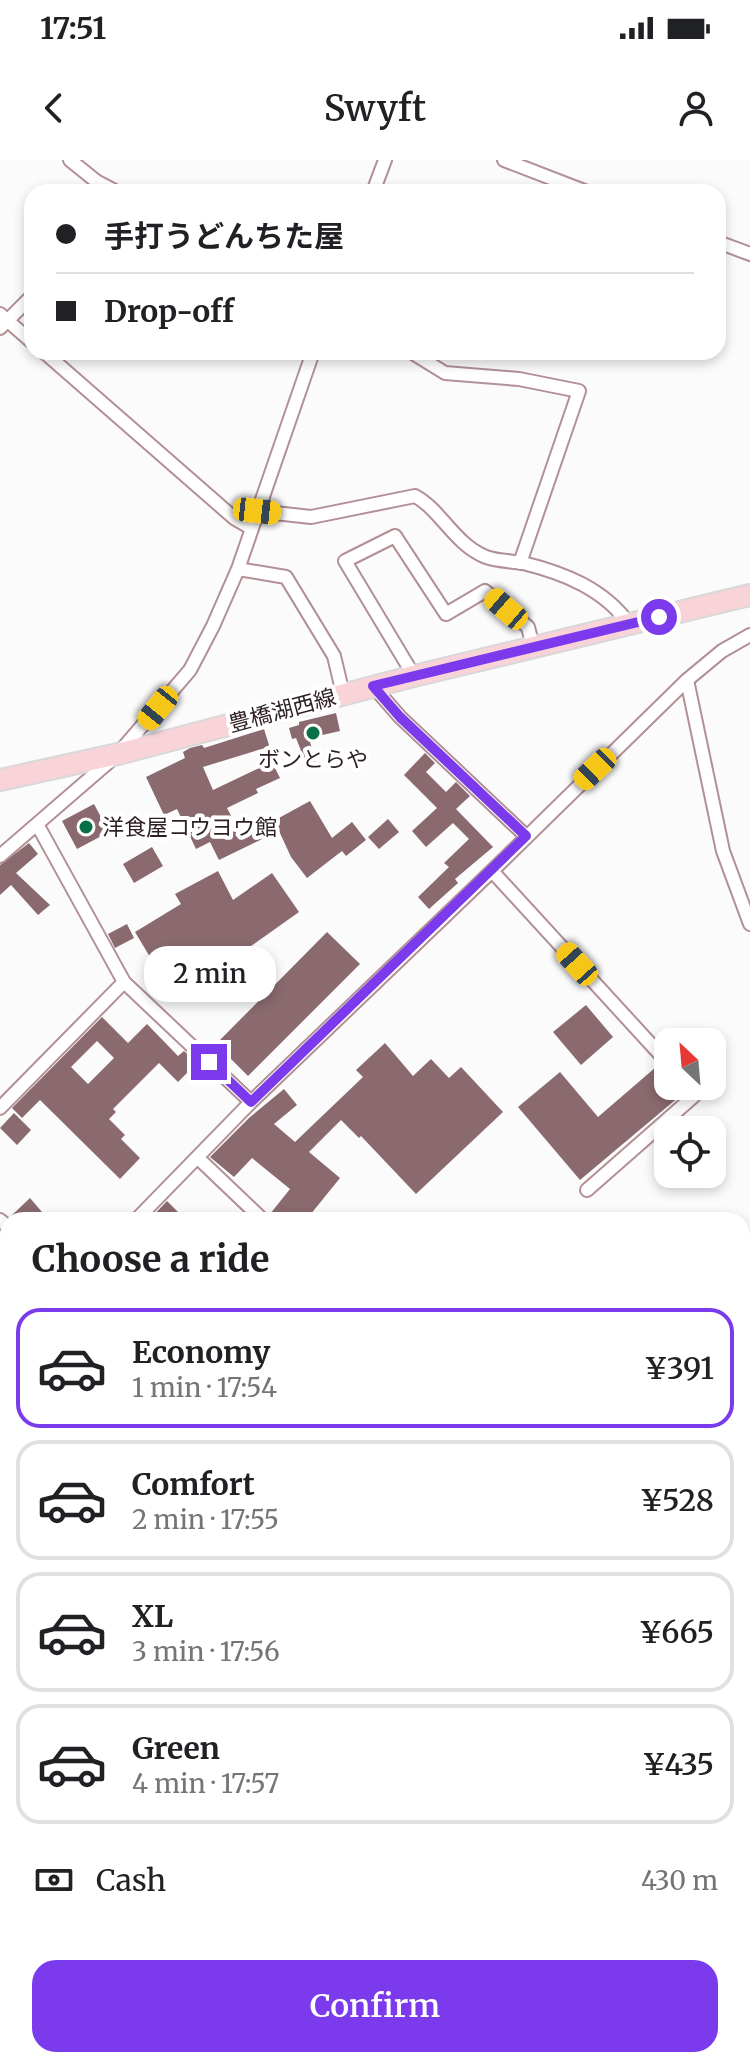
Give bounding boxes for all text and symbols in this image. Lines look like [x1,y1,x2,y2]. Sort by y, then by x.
text: 17:51 [40,9,106,47]
icon: back [32,86,76,130]
text: Swyft [324,86,426,131]
icon: person [674,86,718,130]
text: 手打うどんちた屋 [104,217,344,255]
text: Drop-off [104,292,234,330]
car [232,497,282,525]
car [480,584,532,634]
route start [641,599,677,635]
car [134,682,182,734]
street label: 豊橋湖西線 [225,682,339,738]
marker: ボンとらや [304,724,322,742]
car [569,744,621,794]
place label: ボンとらや [258,745,368,773]
place label: 洋食屋コウヨウ館 [102,813,277,841]
marker: 洋食屋コウヨウ館 [77,818,95,836]
car [552,938,602,990]
callout: 2 min [143,946,275,1002]
text: 2 min [173,957,247,990]
north arrow [654,1028,726,1100]
map controls [654,1028,726,1188]
route end [191,1044,227,1080]
button: locate [654,1116,726,1188]
text: Choose a ride [32,1237,269,1282]
icon: car [36,1332,108,1404]
text: Economy [132,1333,270,1371]
text: ¥391 [644,1349,714,1387]
text: 1 min · 17:54 [132,1371,277,1404]
icon: car [36,1464,108,1536]
text: Comfort [132,1465,255,1503]
text: ¥528 [640,1481,714,1519]
text: 2 min · 17:55 [132,1503,279,1536]
icon: car [36,1596,108,1668]
text: XL [132,1597,173,1635]
text: ¥665 [639,1613,714,1651]
text: 3 min · 17:56 [132,1635,280,1668]
icon: car [36,1728,108,1800]
text: Green [132,1729,220,1767]
text: ¥435 [642,1745,714,1783]
text: 4 min · 17:57 [132,1767,279,1800]
icon: cash [32,1858,76,1902]
text: Cash [96,1861,166,1899]
text: 430 m [641,1864,718,1897]
button: Confirm [32,1960,718,2052]

